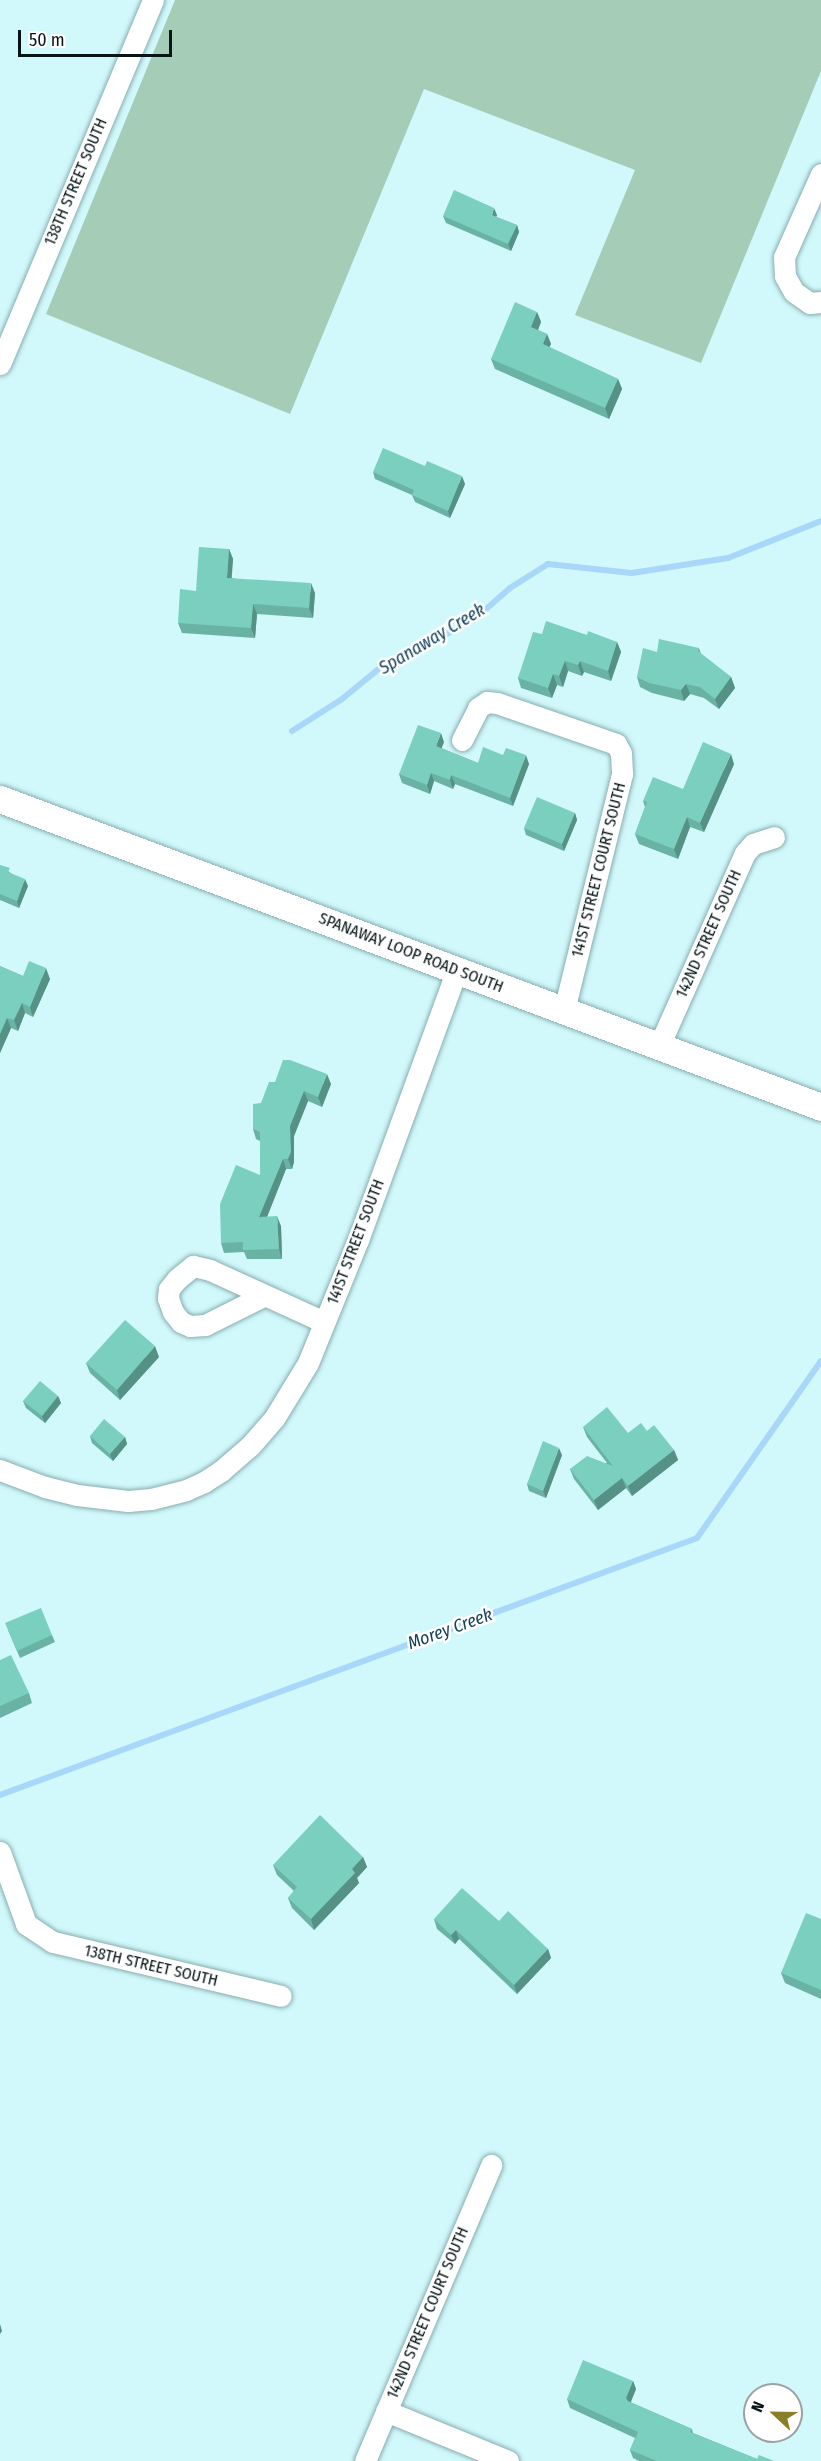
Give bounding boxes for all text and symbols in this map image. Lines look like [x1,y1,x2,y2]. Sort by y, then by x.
scale bar [21,18,176,56]
text: 50 m [29,29,65,51]
street label: 138TH STREET SOUTH [41,115,111,249]
water label: Spanaway Creek [375,599,489,679]
street label: 141ST STREET COURT SOUTH [568,781,630,959]
street label: 142ND STREET SOUTH [672,867,746,1001]
street label: SPANAWAY LOOP ROAD SOUTH [316,909,506,997]
street label: 141ST STREET SOUTH [323,1177,389,1307]
water label: Morey Creek [405,1604,495,1654]
street label: 138TH STREET SOUTH [82,1941,220,1991]
street label: 142ND STREET COURT SOUTH [383,2224,473,2402]
north arrow [743,2383,803,2443]
text: N [747,2399,768,2415]

